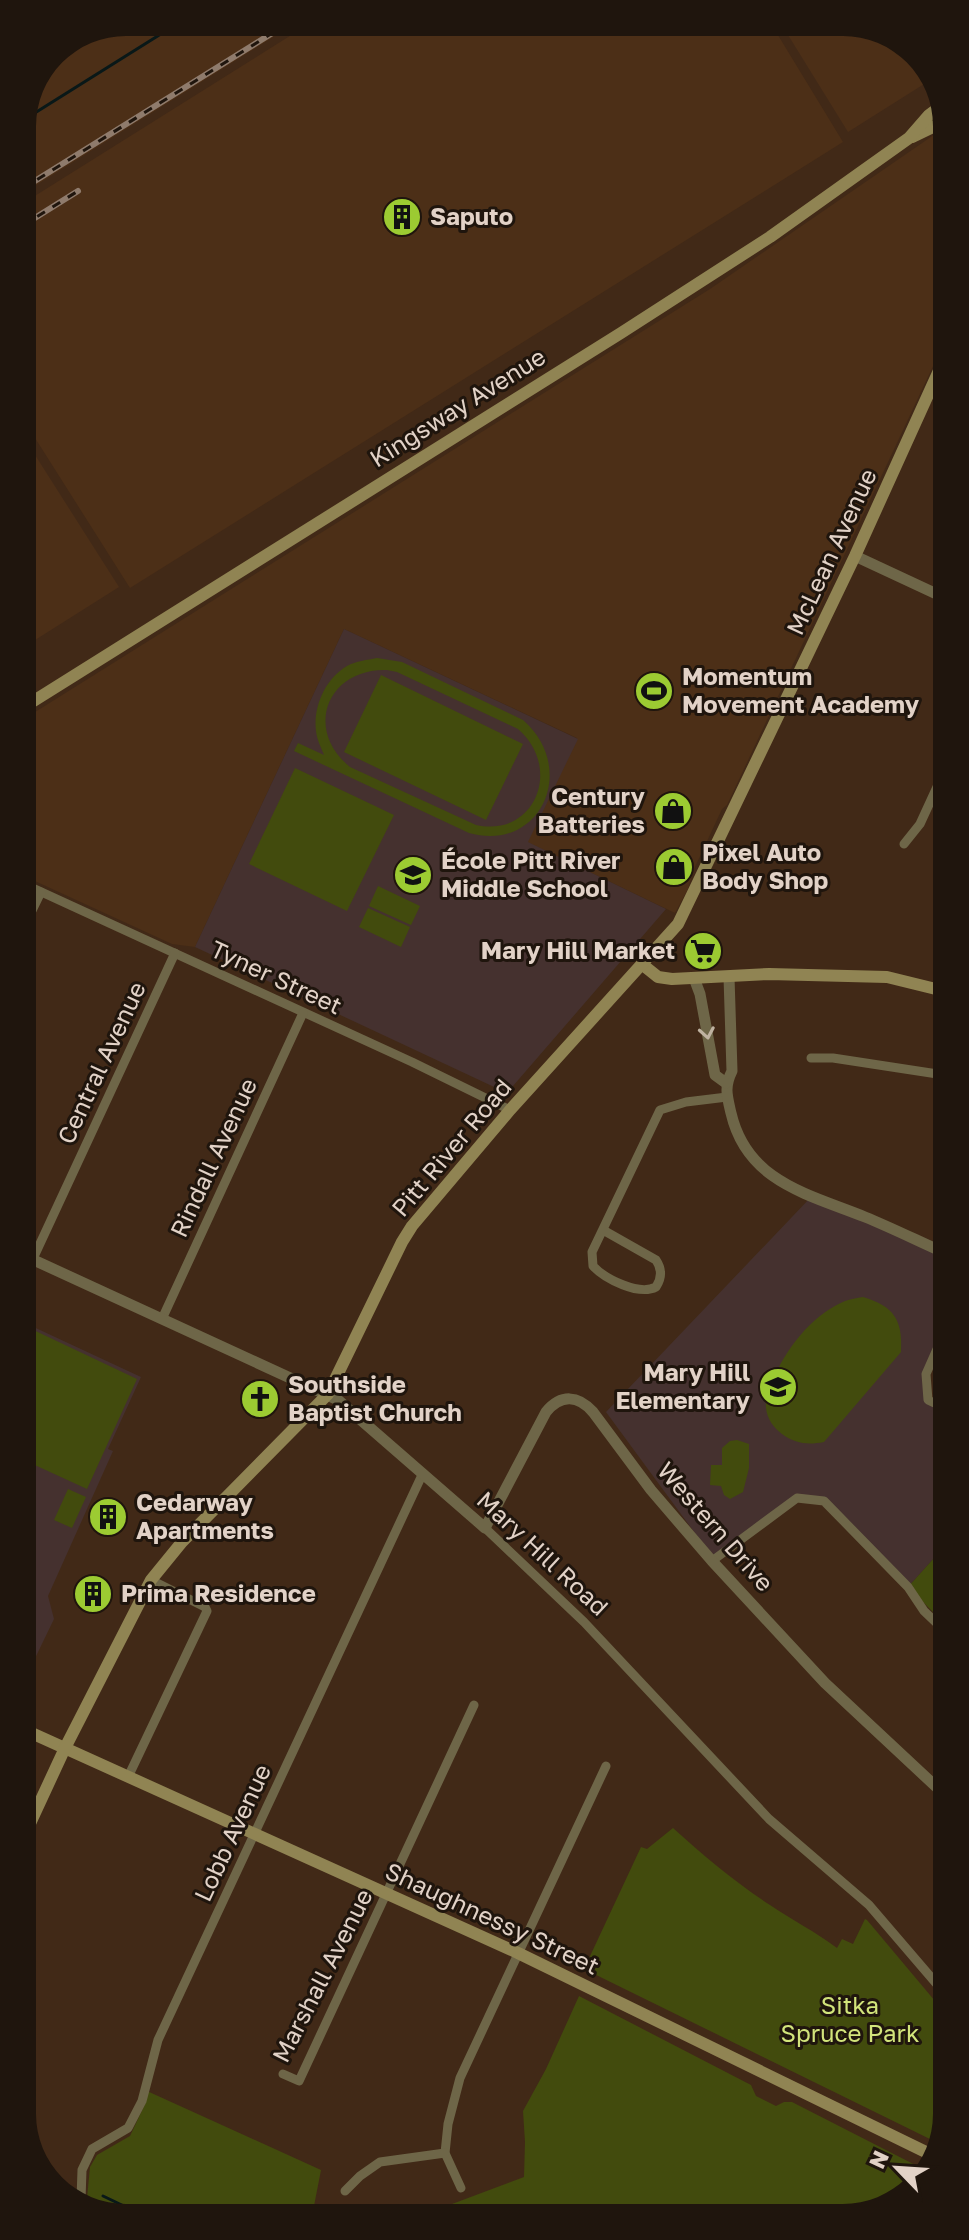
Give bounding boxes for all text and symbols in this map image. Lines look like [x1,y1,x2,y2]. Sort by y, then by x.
building icon: Saputo [381,196,423,238]
place label: Saputo [430,201,513,230]
street label: Kingsway Avenue [364,341,550,472]
street label: McLean Avenue [779,464,882,639]
place label: Momentum Movement Academy [682,661,920,718]
sports icon: Momentum Movement Academy [633,670,675,712]
place label: Century Batteries [537,781,646,838]
shop icon: Century Batteries [652,790,694,832]
place label: Pixel Auto Body Shop [702,837,828,894]
place label: École Pitt River Middle School [441,845,620,902]
shop icon: Pixel Auto Body Shop [653,846,695,888]
school or university icon: École Pitt River Middle School [392,854,434,896]
supermarket icon: Mary Hill Market [682,930,724,972]
street label: Tyner Street [206,934,347,1020]
place label: Mary Hill Market [481,935,675,964]
street label: Central Avenue [50,977,151,1148]
one-way arrow [698,1026,715,1040]
street label: Pitt River Road [385,1072,517,1222]
street label: Rindall Avenue [163,1073,262,1241]
place label: Mary Hill Elementary [615,1357,751,1414]
school or university icon: Mary Hill Elementary [757,1366,799,1408]
place label: Southside Baptist Church [288,1369,462,1426]
church icon: Southside Baptist Church [239,1378,281,1420]
street label: Western Drive [652,1455,780,1597]
street label: Mary Hill Road [471,1485,615,1621]
place label: Cedarway Apartments [136,1487,274,1544]
building icon: Cedarway Apartments [87,1496,129,1538]
building icon: Prima Residence [72,1573,114,1615]
place label: Prima Residence [121,1578,316,1607]
street label: Lobb Avenue [187,1759,276,1906]
street label: Shaughnessy Street [381,1855,604,1980]
street label: Marshall Avenue [265,1884,378,2067]
park label: Sitka Spruce Park [781,1990,919,2047]
north arrow [857,2128,937,2208]
text: N [863,2146,894,2173]

